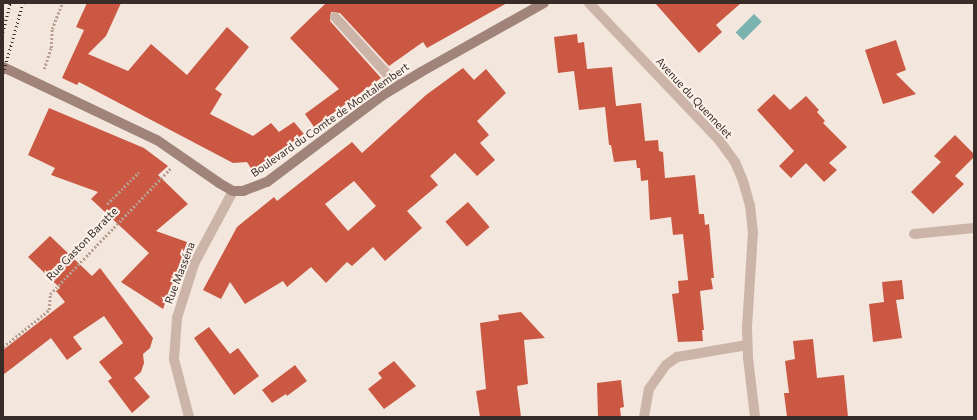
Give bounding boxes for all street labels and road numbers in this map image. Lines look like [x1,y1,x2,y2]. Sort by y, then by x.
street label: Avenue du Quennelet [653,55,735,141]
street label: Boulevard du Comte de Montalembert [248,60,412,180]
street label: Rue Gaston Baratte [43,204,121,284]
street label: Rue Masséna [162,240,198,306]

